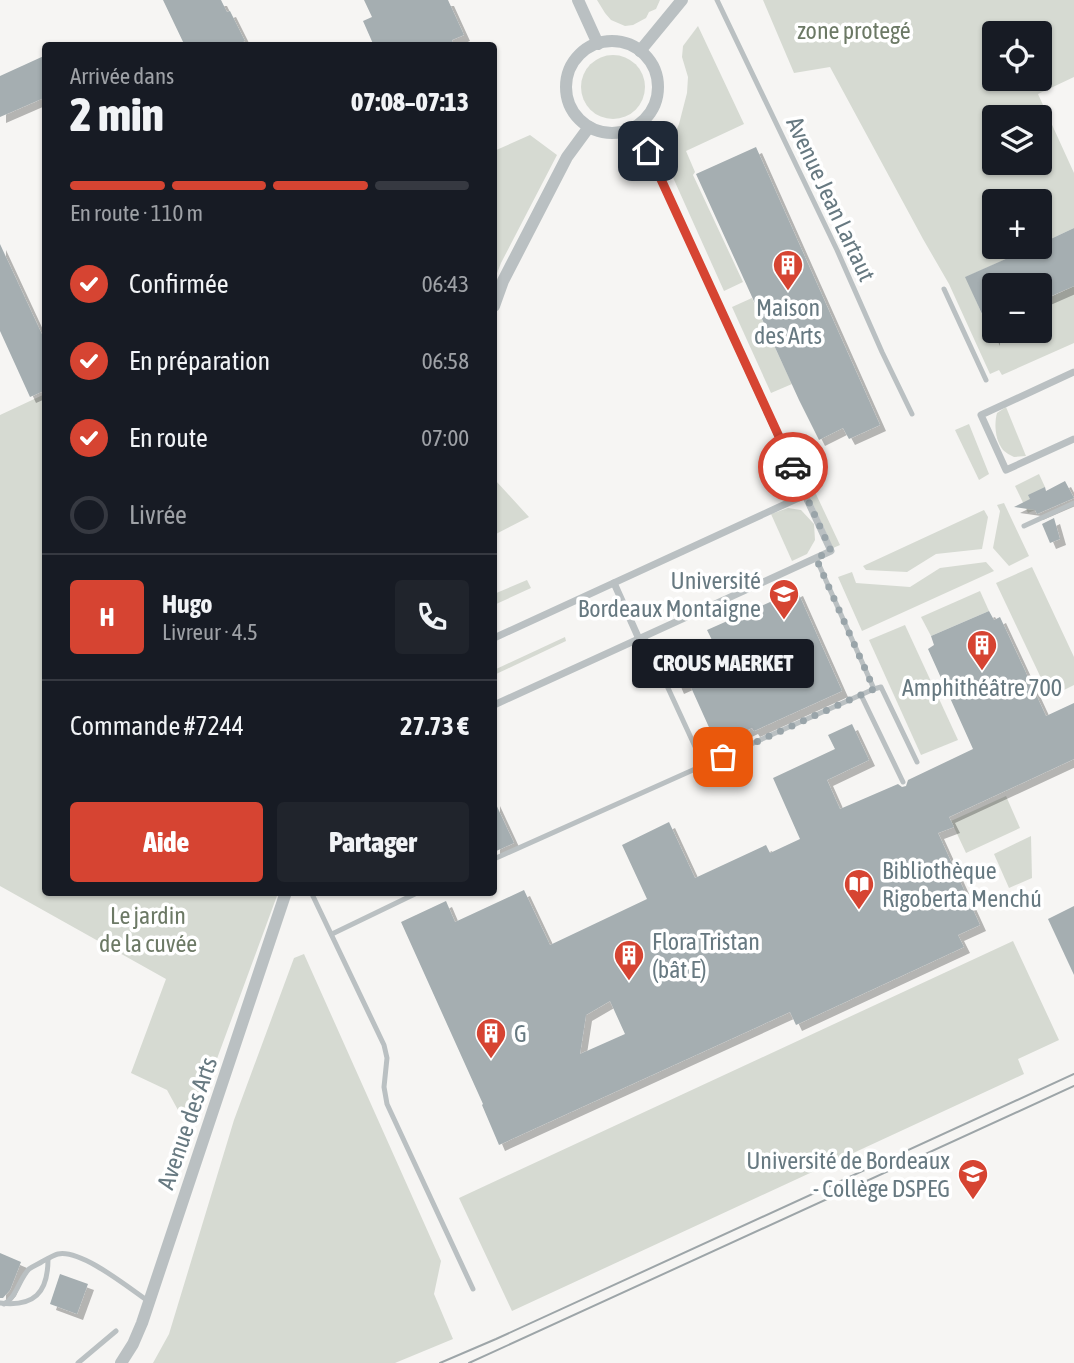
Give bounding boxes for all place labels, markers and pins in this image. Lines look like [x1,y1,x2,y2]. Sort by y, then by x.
pin [618,121,678,181]
building icon: Maison des Arts [771,248,805,292]
place label: Maison des Arts [754,294,822,349]
place label: Université Bordeaux Montaigne [578,567,761,622]
school or university icon: Université Bordeaux Montaigne [767,577,801,621]
building icon: Amphithéâtre 700 [965,628,999,672]
callout: CROUS MAERKET [632,638,814,687]
place label: Amphithéâtre 700 [902,674,1062,701]
pin [693,727,753,787]
place label: Bibliothèque Rigoberta Menchú [882,857,1042,912]
library icon: Bibliothèque Rigoberta Menchú [842,867,876,911]
place label: Flora Tristan (bât E) [652,928,760,983]
building icon: Flora Tristan (bât E) [612,938,646,982]
building icon: G [474,1016,508,1060]
place label: G [514,1020,527,1047]
place label: Université de Bordeaux - Collège DSPEG [746,1147,950,1202]
school or university icon: Université de Bordeaux - Collège DSPEG [956,1157,990,1201]

